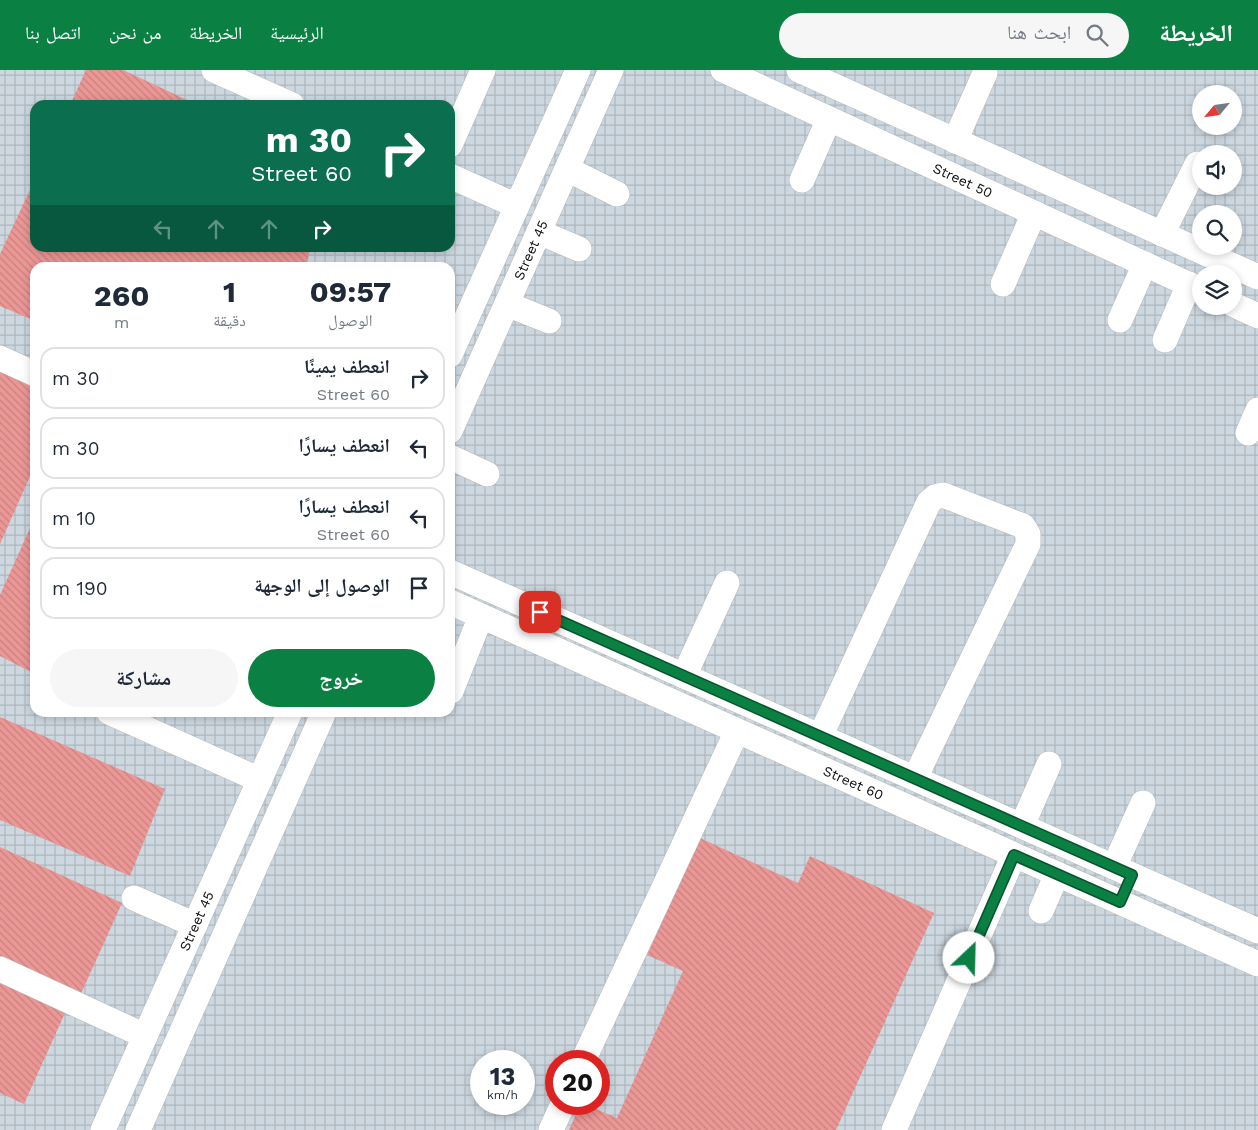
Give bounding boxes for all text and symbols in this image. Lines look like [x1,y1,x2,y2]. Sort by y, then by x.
search box [779,13,1129,58]
text: الخريطة [1159,19,1233,47]
text: ابحث هنا [1007,21,1071,44]
icon: search [1083,21,1111,49]
text: اتصل بنا [25,22,81,43]
text: من نحن [109,22,161,43]
text: الخريطة [189,22,242,43]
text: الرئيسية [270,22,324,43]
north arrow [1192,85,1242,135]
map controls [1192,85,1242,315]
text: 30 m [266,119,352,161]
icon: right [370,120,435,185]
button: sound [1192,145,1242,195]
street label: Street 50 [930,160,995,201]
text: Street 60 [251,161,352,186]
button: search [1192,205,1242,255]
icon: left [149,215,177,243]
icon: ahead [202,215,230,243]
icon: ahead [255,215,283,243]
icon: right [308,215,336,243]
street label: Street 45 [510,218,551,283]
button: layers [1192,265,1242,315]
text: 1 [223,274,236,309]
text: 09:57 [310,274,391,309]
text: 260 [94,278,149,313]
text: دقيقة [213,311,246,330]
text: الوصول [328,311,373,330]
text: m [114,313,129,332]
text: انعطف يمينًا [304,355,390,378]
icon: right [405,364,433,392]
text: 30 m [52,367,100,390]
text: Street 60 [317,385,390,404]
text: انعطف يسارًا [298,434,390,457]
icon: left [405,434,433,462]
text: 30 m [52,437,100,460]
text: انعطف يسارًا [298,495,390,518]
icon: left [405,504,433,532]
text: 10 m [52,507,96,530]
text: Street 60 [317,525,390,544]
text: الوصول إلى الوجهة [254,574,390,597]
icon: arrive [405,574,433,602]
text: 190 m [52,577,108,600]
pin [519,591,561,633]
icon: arrive [526,598,554,626]
button: مشاركة [50,649,238,707]
button: خروج [248,649,435,707]
street label: Street 60 [821,762,886,803]
street label: Street 45 [176,889,217,953]
position arrow [942,931,994,983]
speed limit sign: 20 [545,1050,610,1115]
text: 13 [490,1062,515,1091]
text: km/h [487,1088,518,1102]

